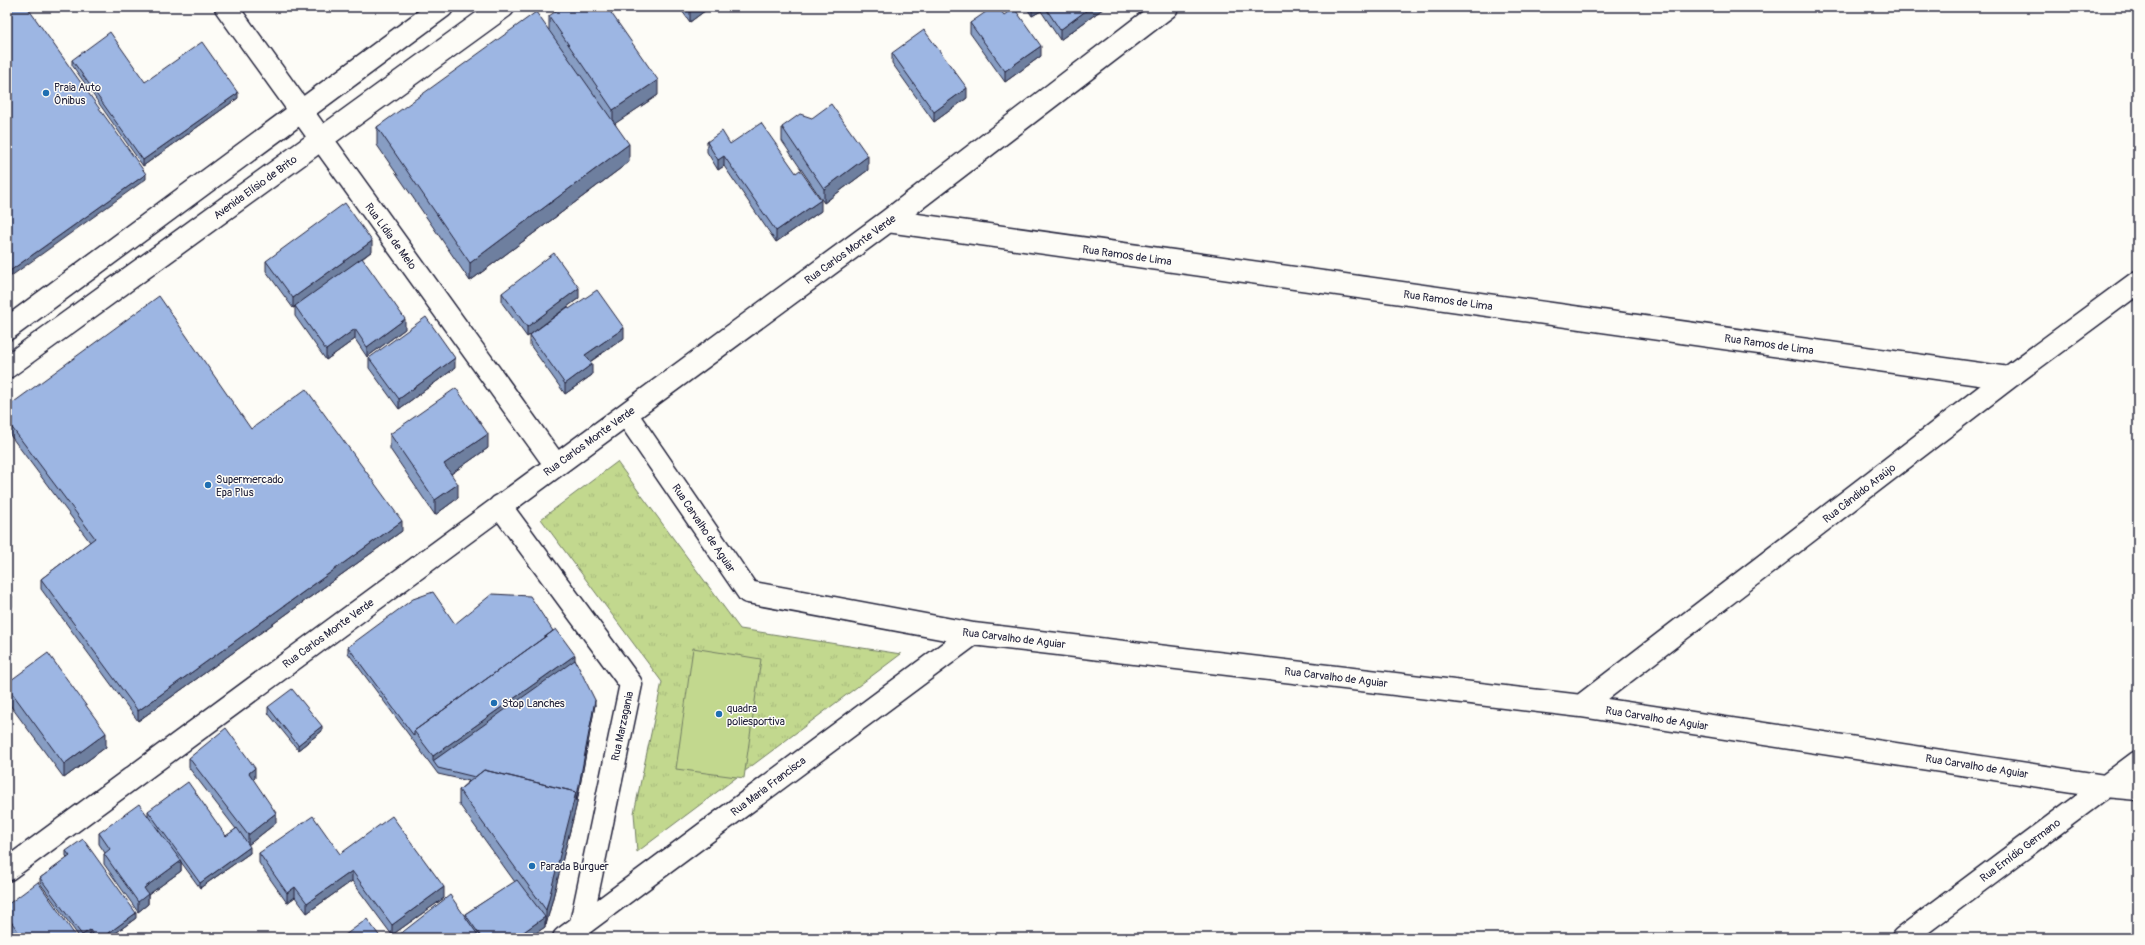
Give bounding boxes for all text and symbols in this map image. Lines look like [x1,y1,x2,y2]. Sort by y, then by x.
place label: Praia Auto Ônibus [54,81,101,107]
marker: Praia Auto Ônibus [41,88,51,98]
street label: Avenida Elísio de Brito [211,153,300,222]
street label: Rua Lídia de Melo [362,201,419,272]
street label: Rua Carlos Monte Verde [802,212,899,287]
street label: Rua Ramos de Lima [1081,243,1172,268]
street label: Rua Ramos de Lima [1402,288,1493,313]
street label: Rua Ramos de Lima [1723,332,1814,357]
street label: Rua Carlos Monte Verde [541,404,638,479]
street label: Rua Cândido Araújo [1820,461,1898,526]
place label: Supermercado Epa Plus [216,473,283,499]
marker: Supermercado Epa Plus [203,480,213,490]
street label: Rua Carvalho de Aguiar [669,482,738,575]
street label: Rua Carlos Monte Verde [280,596,377,671]
street label: Rua Carvalho de Aguiar [962,626,1066,651]
street label: Rua Carvalho de Aguiar [1284,665,1388,690]
street label: Rua Marzagania [609,690,636,762]
place label: Stop Lanches [502,697,565,710]
marker: Stop Lanches [489,698,499,708]
place label: quadra poliesportiva [727,702,785,728]
street label: Rua Carvalho de Aguiar [1605,704,1709,733]
marker: quadra poliesportiva [714,709,724,719]
street label: Rua Carvalho de Aguiar [1925,752,2029,781]
street label: Rua Maria Francisca [728,754,808,819]
street label: Rua Emídio Germano [1978,816,2063,885]
place label: Parada Burguer [540,860,609,873]
marker: Parada Burguer [527,861,537,871]

